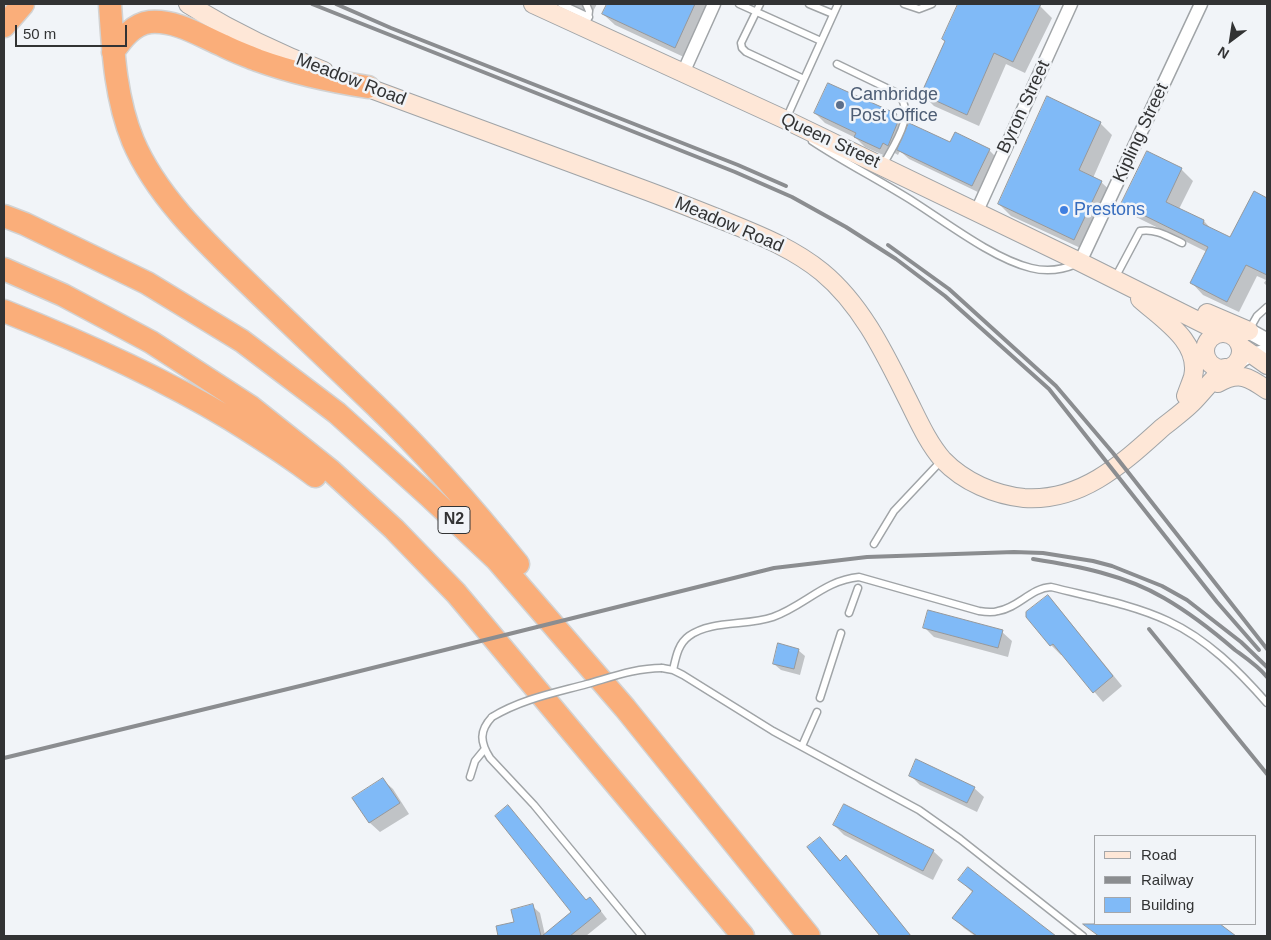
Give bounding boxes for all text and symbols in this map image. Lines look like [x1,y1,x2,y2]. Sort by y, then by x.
scale bar [18,15,130,47]
north arrow [1206,15,1256,65]
text: 50 m [23,25,56,42]
text: N [1215,43,1232,62]
street label: Meadow Road [293,49,409,111]
street label: Byron Street [993,57,1055,157]
street label: Kipling Street [1109,80,1173,186]
place label: Cambridge Post Office [850,84,938,126]
marker: Cambridge Post Office [834,99,846,111]
street label: Queen Street [777,109,883,173]
street label: Meadow Road [671,192,787,258]
place label: Prestons [1074,199,1145,221]
marker: Prestons [1058,204,1070,216]
road number: N2 [438,506,470,534]
legend [1094,835,1256,925]
text: Road [1141,846,1177,863]
text: Railway [1141,871,1194,888]
text: Building [1141,896,1194,913]

